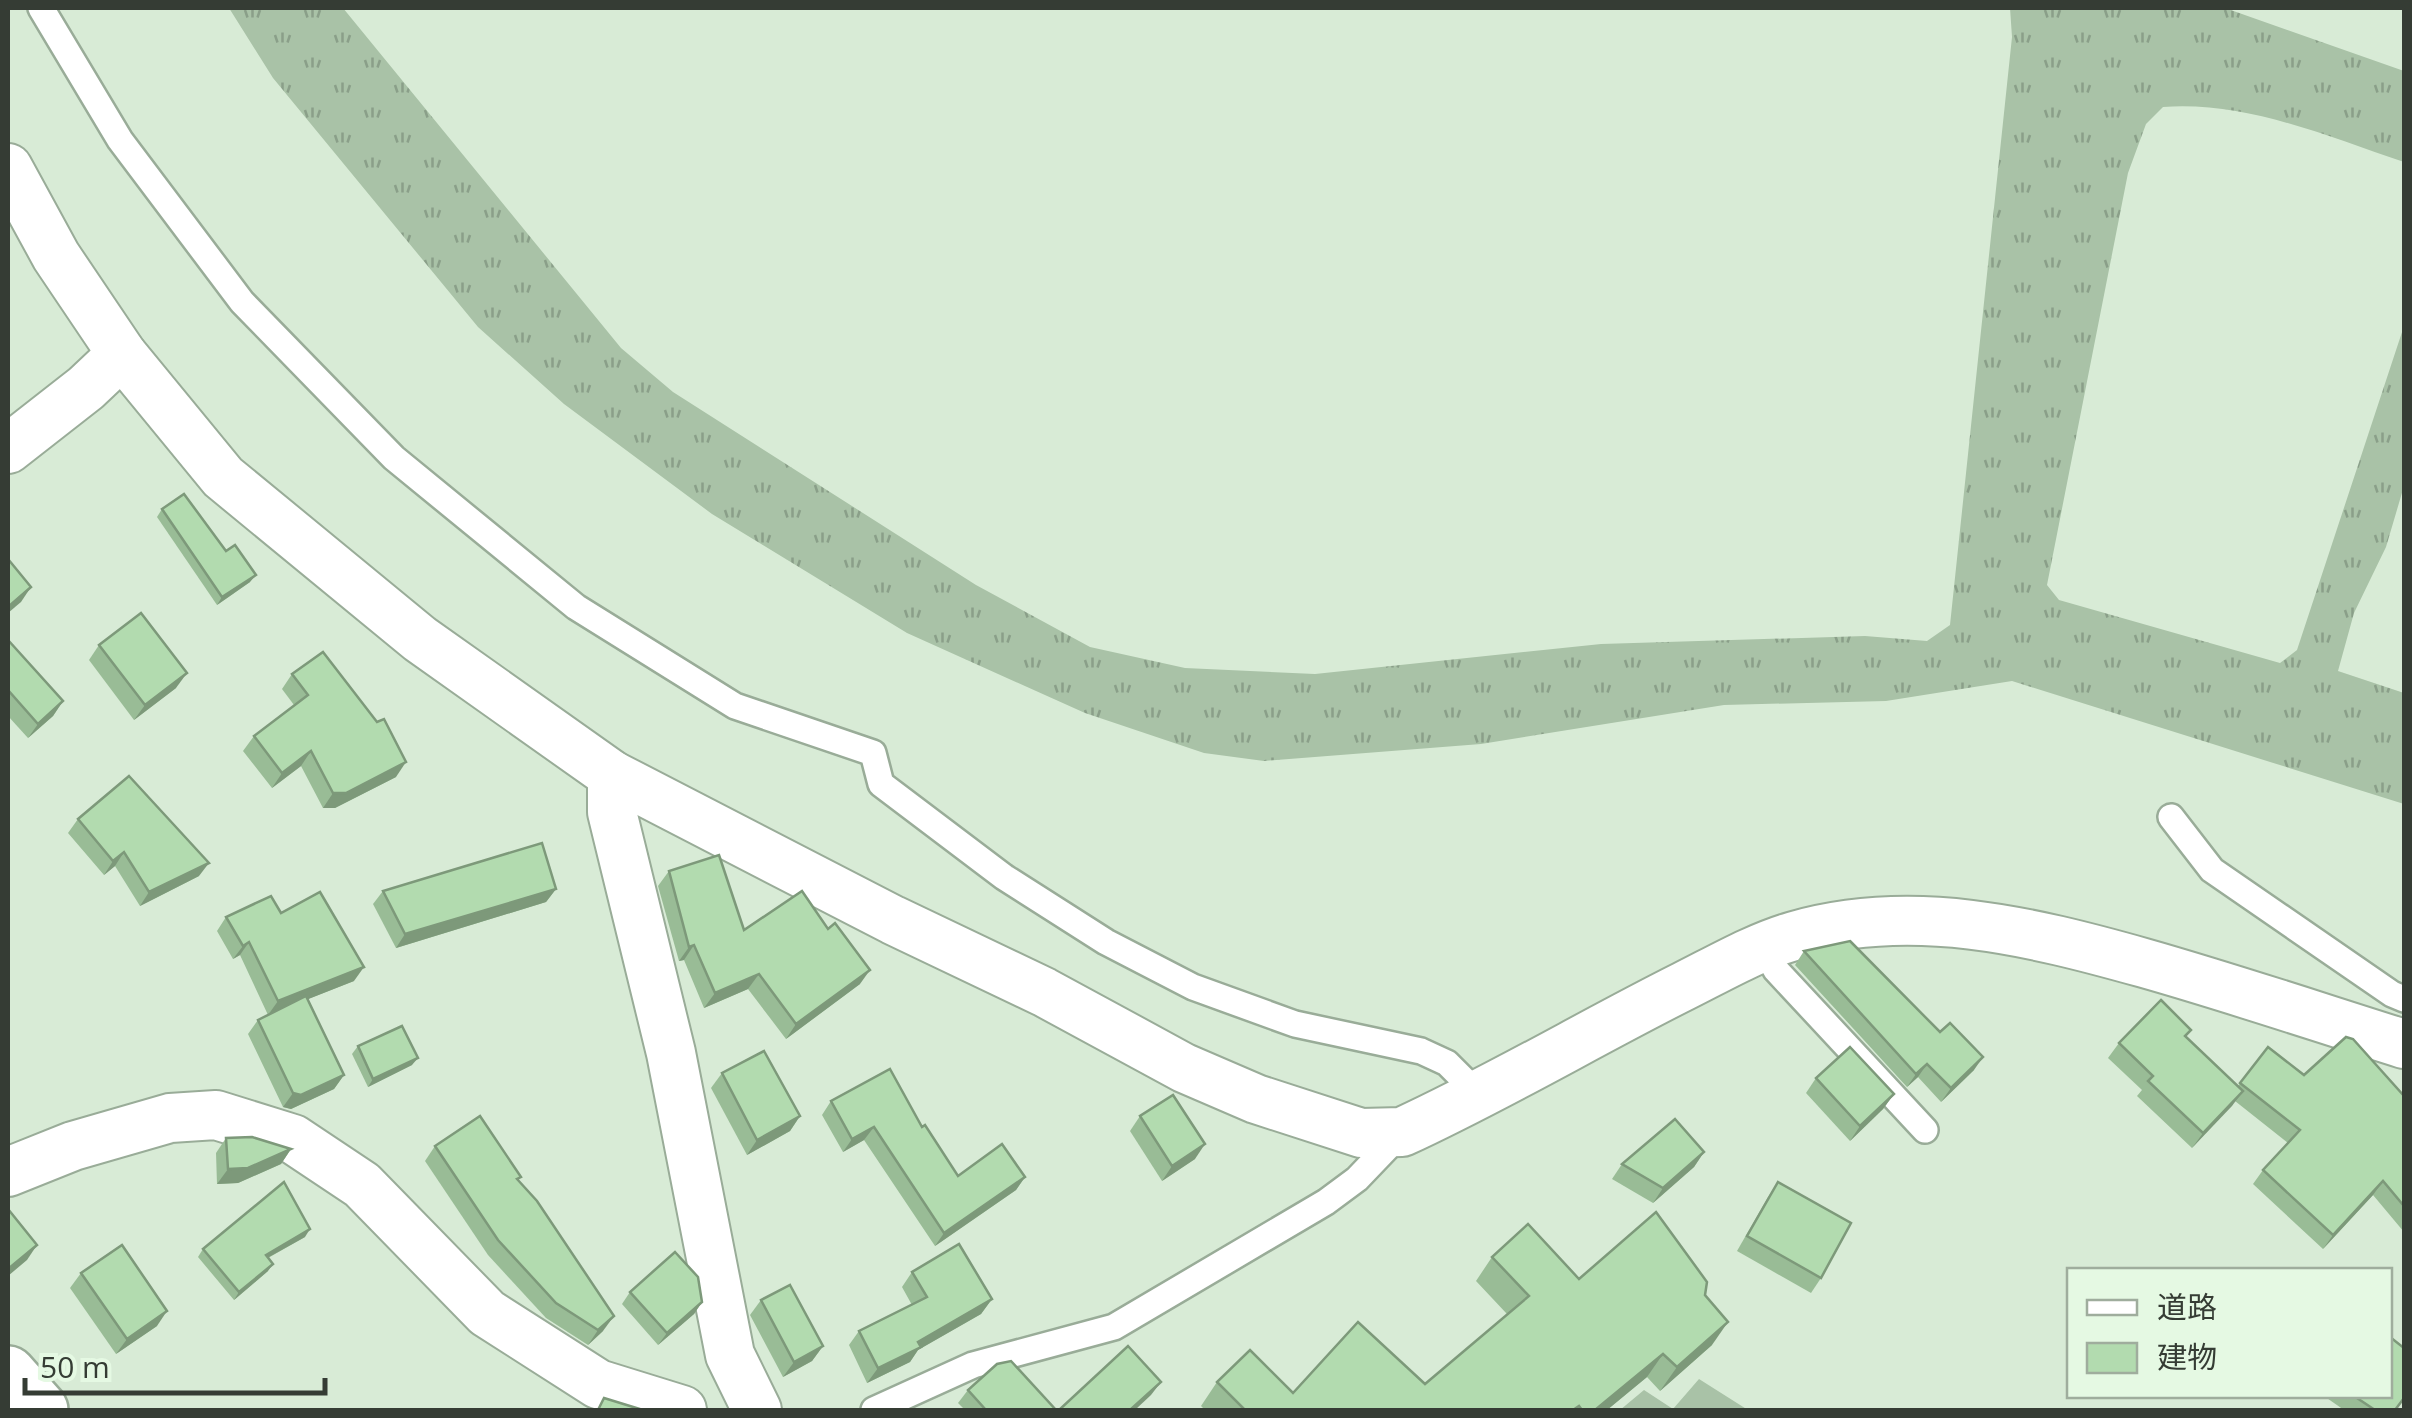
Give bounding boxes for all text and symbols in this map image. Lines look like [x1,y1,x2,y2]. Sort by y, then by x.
legend [2067,1268,2392,1398]
text: 道路 [2157,1286,2217,1327]
scale bar [25,1333,325,1395]
text: 建物 [2157,1336,2217,1377]
text: 50 m [40,1346,110,1387]

